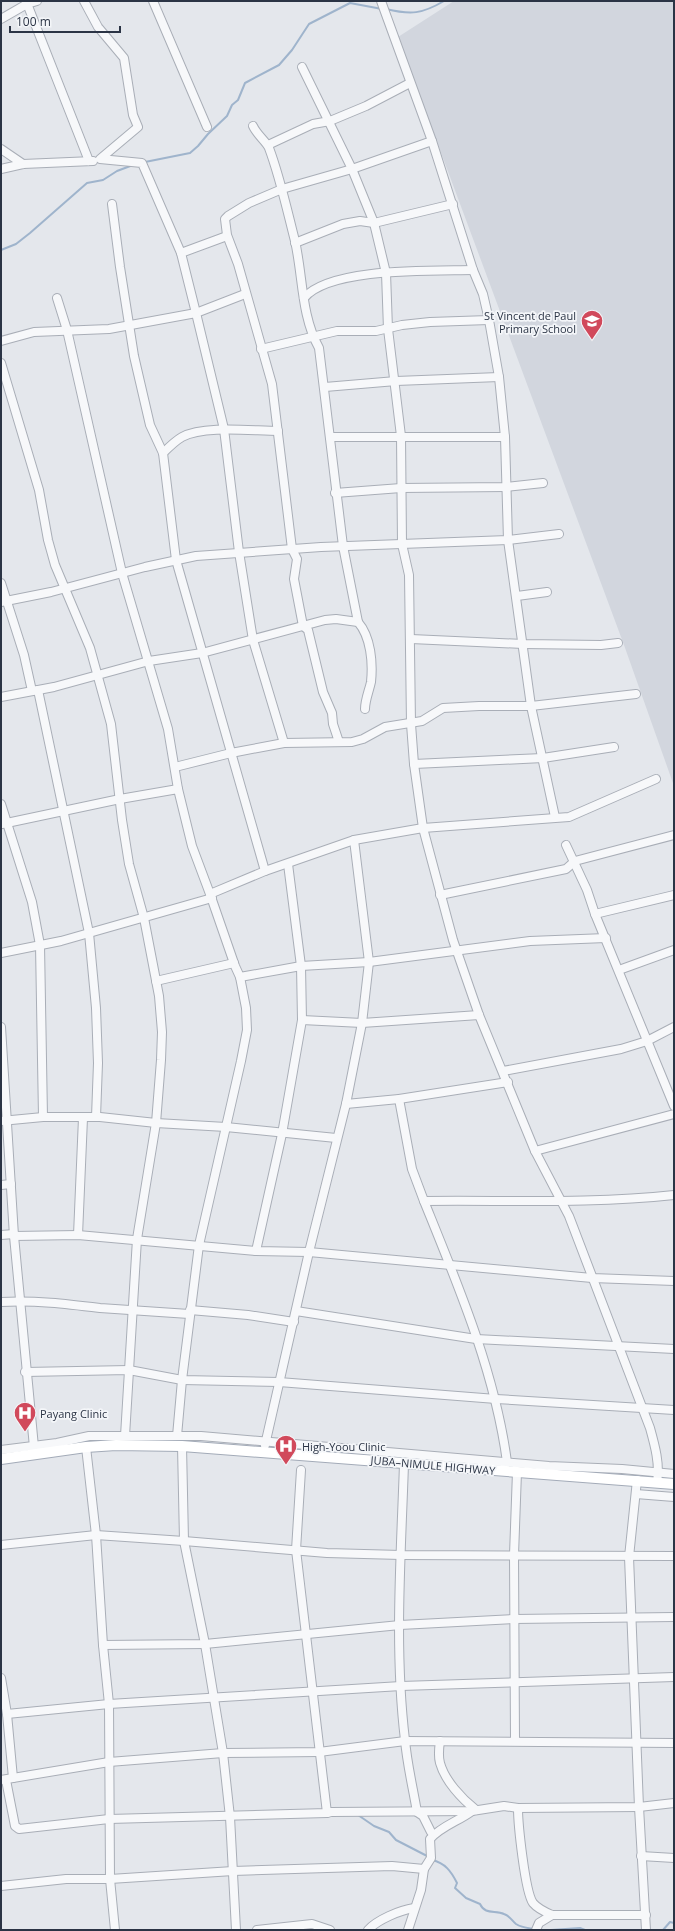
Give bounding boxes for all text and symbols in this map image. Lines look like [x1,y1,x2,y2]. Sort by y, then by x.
scale bar [10,8,120,34]
text: 100 m [16,13,51,30]
place label: St Vincent de Paul Primary School [484,308,576,336]
school or university icon: St Vincent de Paul Primary School [579,308,605,341]
hospital icon: Payang Clinic [12,1400,38,1433]
place label: Payang Clinic [40,1406,107,1421]
hospital icon: High-Yoou Clinic [273,1433,299,1466]
place label: High-Yoou Clinic [302,1439,385,1454]
street label: JUBA–NIMULE HIGHWAY [369,1452,497,1478]

